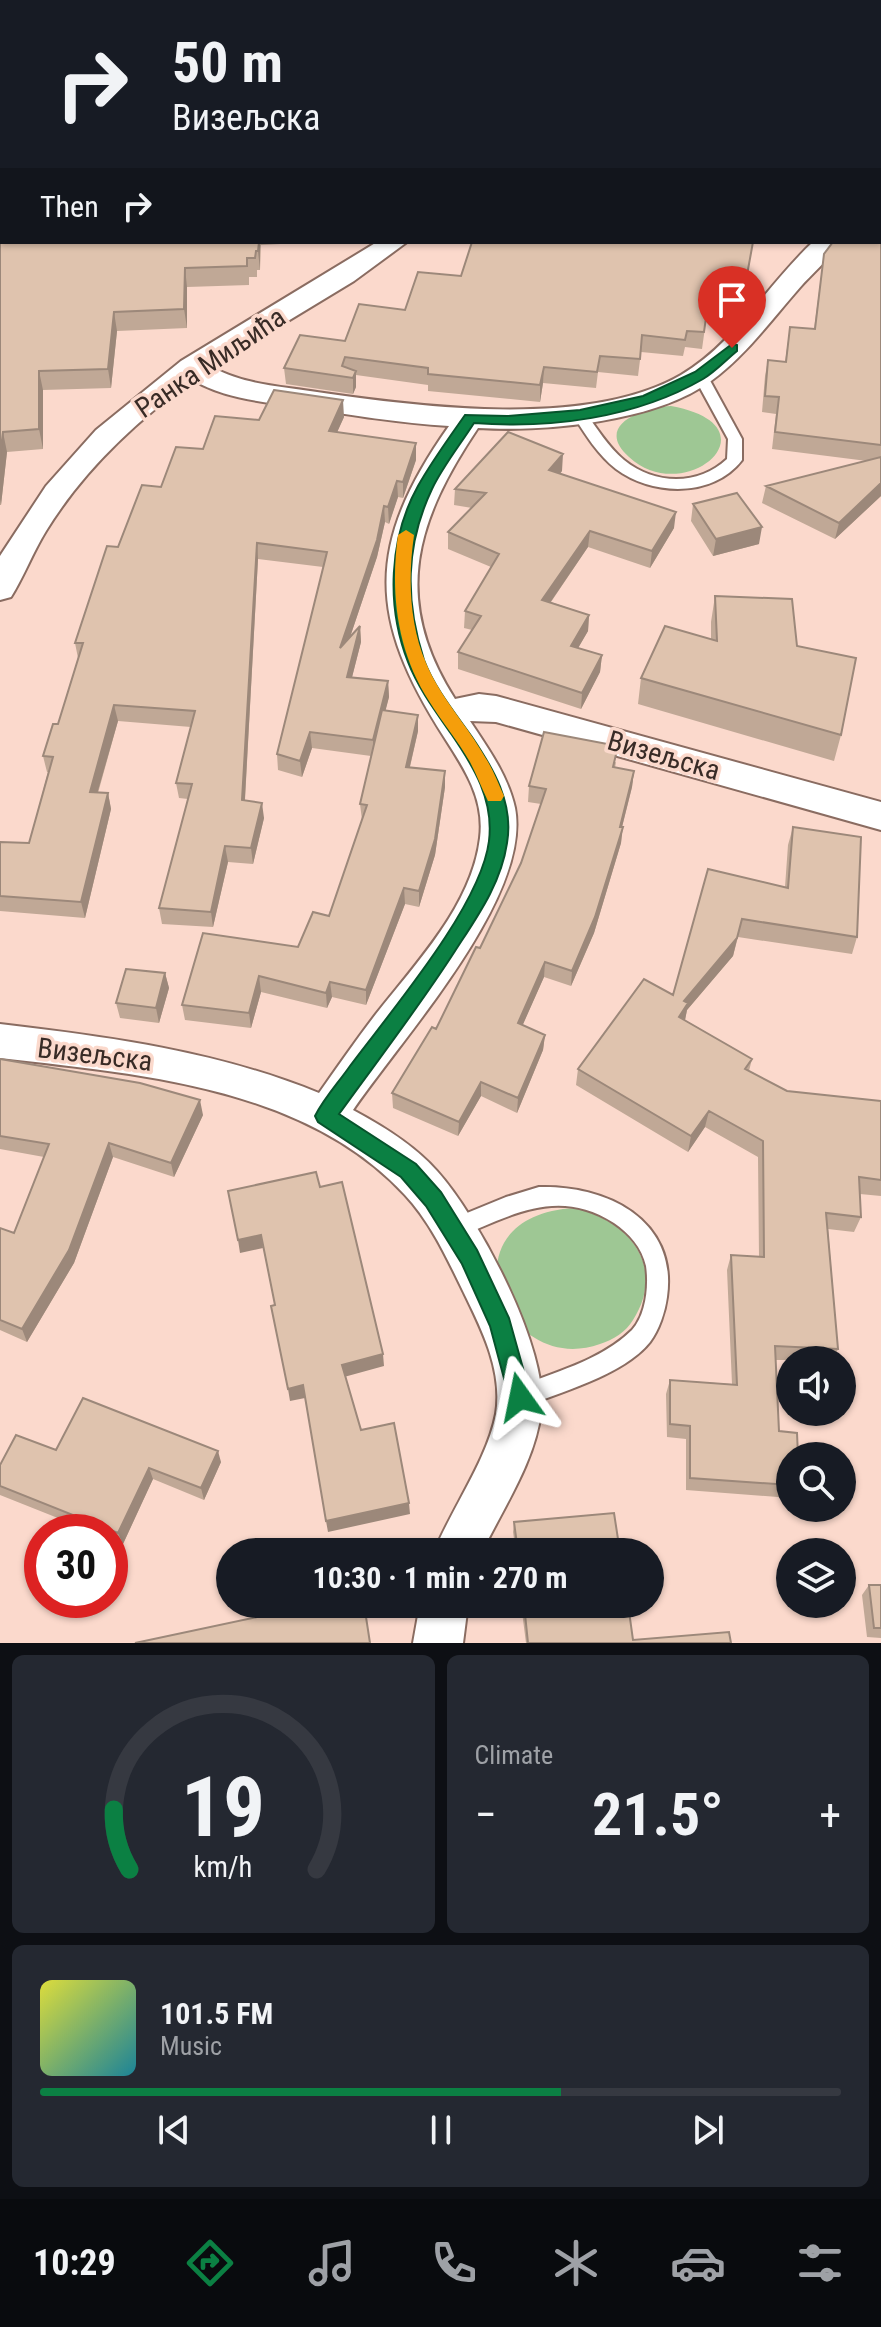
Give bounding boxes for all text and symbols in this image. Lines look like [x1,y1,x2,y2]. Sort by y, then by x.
text: 50 m [172,30,283,96]
icon: right [40,32,144,136]
text: Визељска [172,97,320,139]
icon: right [115,184,159,228]
text: Then [40,189,99,224]
pin [698,266,766,348]
icon: arrive [710,278,754,322]
street label: Ранка Миљића [129,300,292,425]
street label: Визељска [604,724,724,787]
street label: Визељска [36,1031,154,1078]
map controls [776,1346,856,1618]
button: sound [776,1346,856,1426]
position arrow [478,1355,562,1439]
button: search [776,1442,856,1522]
speed limit sign: 30 [24,1514,128,1618]
button: layers [776,1538,856,1618]
text: 10:30 · 1 min · 270 m [313,1560,567,1595]
text: Climate [475,1740,553,1770]
text: 19 [181,1759,265,1856]
text: 21.5° [592,1779,724,1850]
text: − [475,1789,497,1841]
text: + [819,1789,841,1841]
text: km/h [194,1850,253,1884]
text: 101.5 FM [160,1996,273,2031]
text: Music [160,2031,222,2061]
icon: previous [152,2108,196,2152]
icon: pause [419,2108,463,2152]
icon: next [686,2108,730,2152]
icon: directions [182,2235,238,2291]
icon: music [304,2235,360,2291]
icon: phone [426,2235,482,2291]
icon: climate [548,2235,604,2291]
icon: car [670,2235,726,2291]
icon: filters [792,2235,848,2291]
text: 10:29 [33,2242,116,2284]

